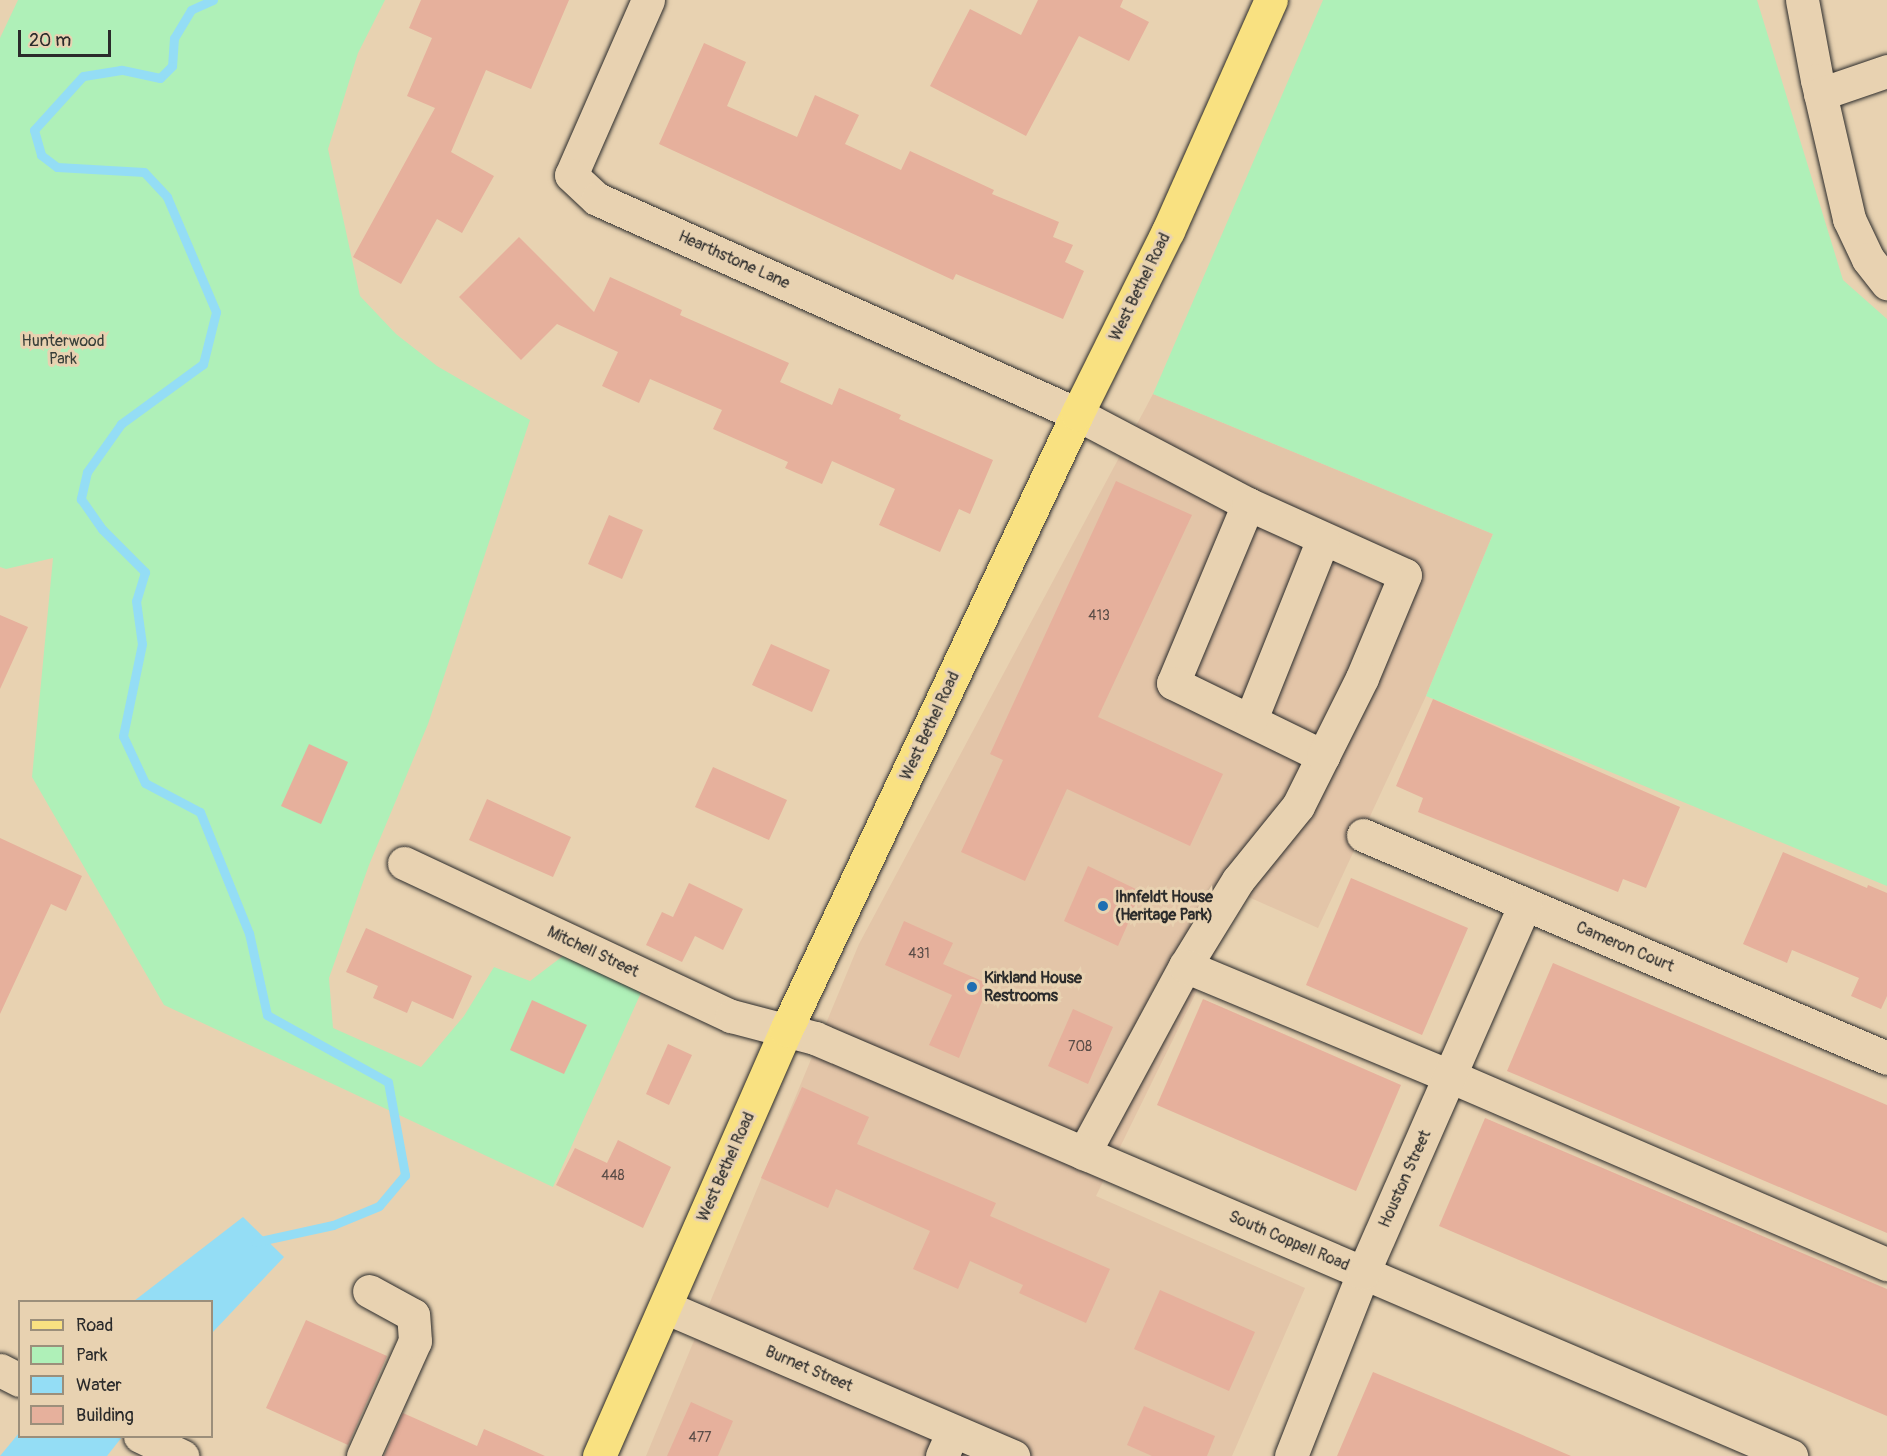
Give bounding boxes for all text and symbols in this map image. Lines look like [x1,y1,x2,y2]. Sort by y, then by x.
scale bar [21,18,114,56]
text: 20 m [29,29,71,52]
street label: Hearthstone Lane [675,227,793,293]
street label: West Bethel Road [1106,230,1174,344]
park label: Hunterwood Park [22,331,104,369]
house number: 413 [1088,608,1110,624]
street label: West Bethel Road [896,669,964,783]
place label: Ihnfeldt House (Heritage Park) [1115,887,1213,925]
marker: Ihnfeldt House (Heritage Park) [1096,899,1110,913]
street label: Cameron Court [1573,918,1677,976]
street label: Mitchell Street [544,922,642,982]
house number: 431 [908,946,930,962]
place label: Kirkland House Restrooms [984,968,1082,1006]
marker: Kirkland House Restrooms [965,980,979,994]
house number: 708 [1068,1039,1092,1055]
street label: West Bethel Road [693,1109,759,1225]
street label: Houston Street [1375,1127,1435,1231]
house number: 448 [601,1168,625,1184]
street label: South Coppell Road [1226,1207,1352,1275]
legend [18,1300,213,1438]
text: Road [76,1314,113,1337]
street label: Burnet Street [762,1342,856,1396]
text: Park [76,1344,108,1367]
text: Water [76,1374,122,1397]
text: Building [76,1404,134,1427]
house number: 477 [689,1430,711,1446]

